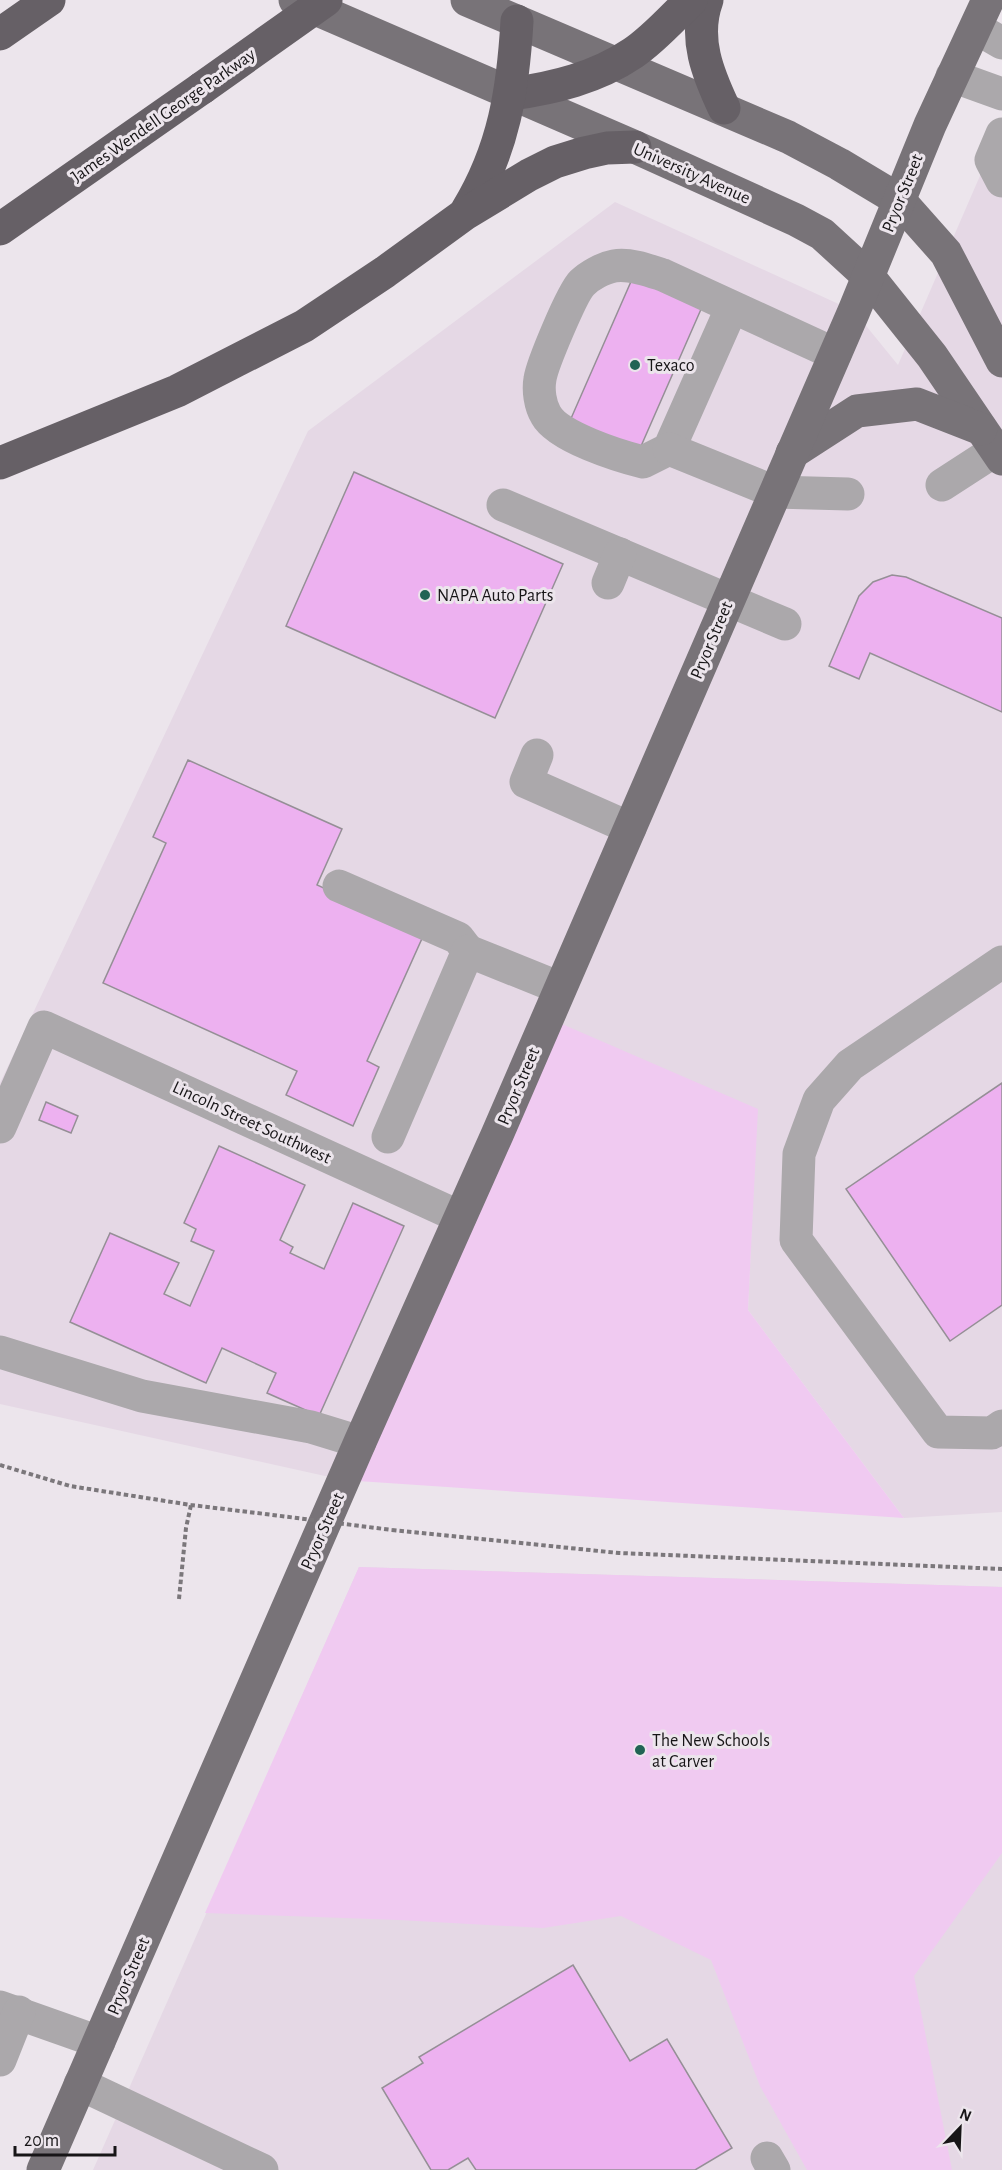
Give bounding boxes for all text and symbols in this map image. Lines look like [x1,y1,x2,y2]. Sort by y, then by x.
street label: James Wendell George Parkway [68,45,259,186]
street label: University Avenue [630,140,753,208]
street label: Pryor Street [879,152,927,235]
place label: Texaco [647,357,695,375]
marker: Texaco [628,358,642,372]
place label: NAPA Auto Parts [437,587,553,605]
marker: NAPA Auto Parts [418,588,432,602]
street label: Pryor Street [688,599,736,682]
street label: Pryor Street [495,1045,543,1128]
street label: Lincoln Street Southwest [170,1078,334,1168]
street label: Pryor Street [298,1490,348,1573]
place label: The New Schools at Carver [652,1732,770,1771]
marker: The New Schools at Carver [633,1743,647,1757]
street label: Pryor Street [105,1935,153,2018]
north arrow [930,2098,990,2158]
text: N [957,2106,974,2125]
scale bar [15,2119,116,2157]
text: 20 m [24,2132,59,2150]

